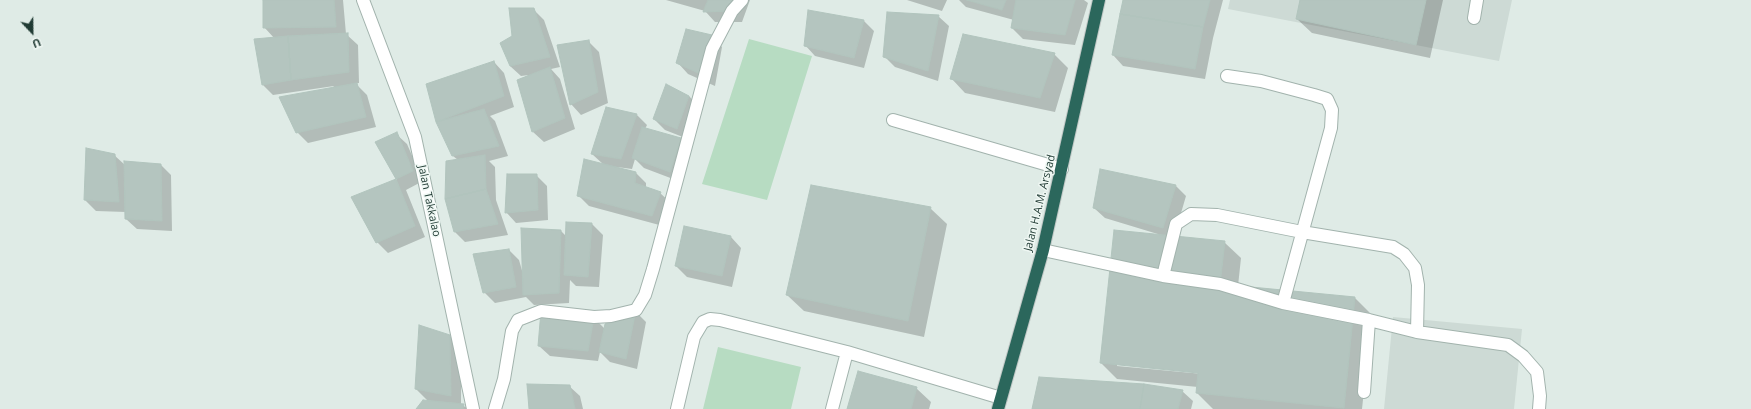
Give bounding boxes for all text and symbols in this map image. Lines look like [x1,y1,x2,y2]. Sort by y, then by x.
north arrow [12,12,52,52]
text: U [30,35,43,52]
street label: Jalan H.A.M. Arsyad [1022,153,1058,253]
street label: Jalan Takkalao [415,164,443,238]

